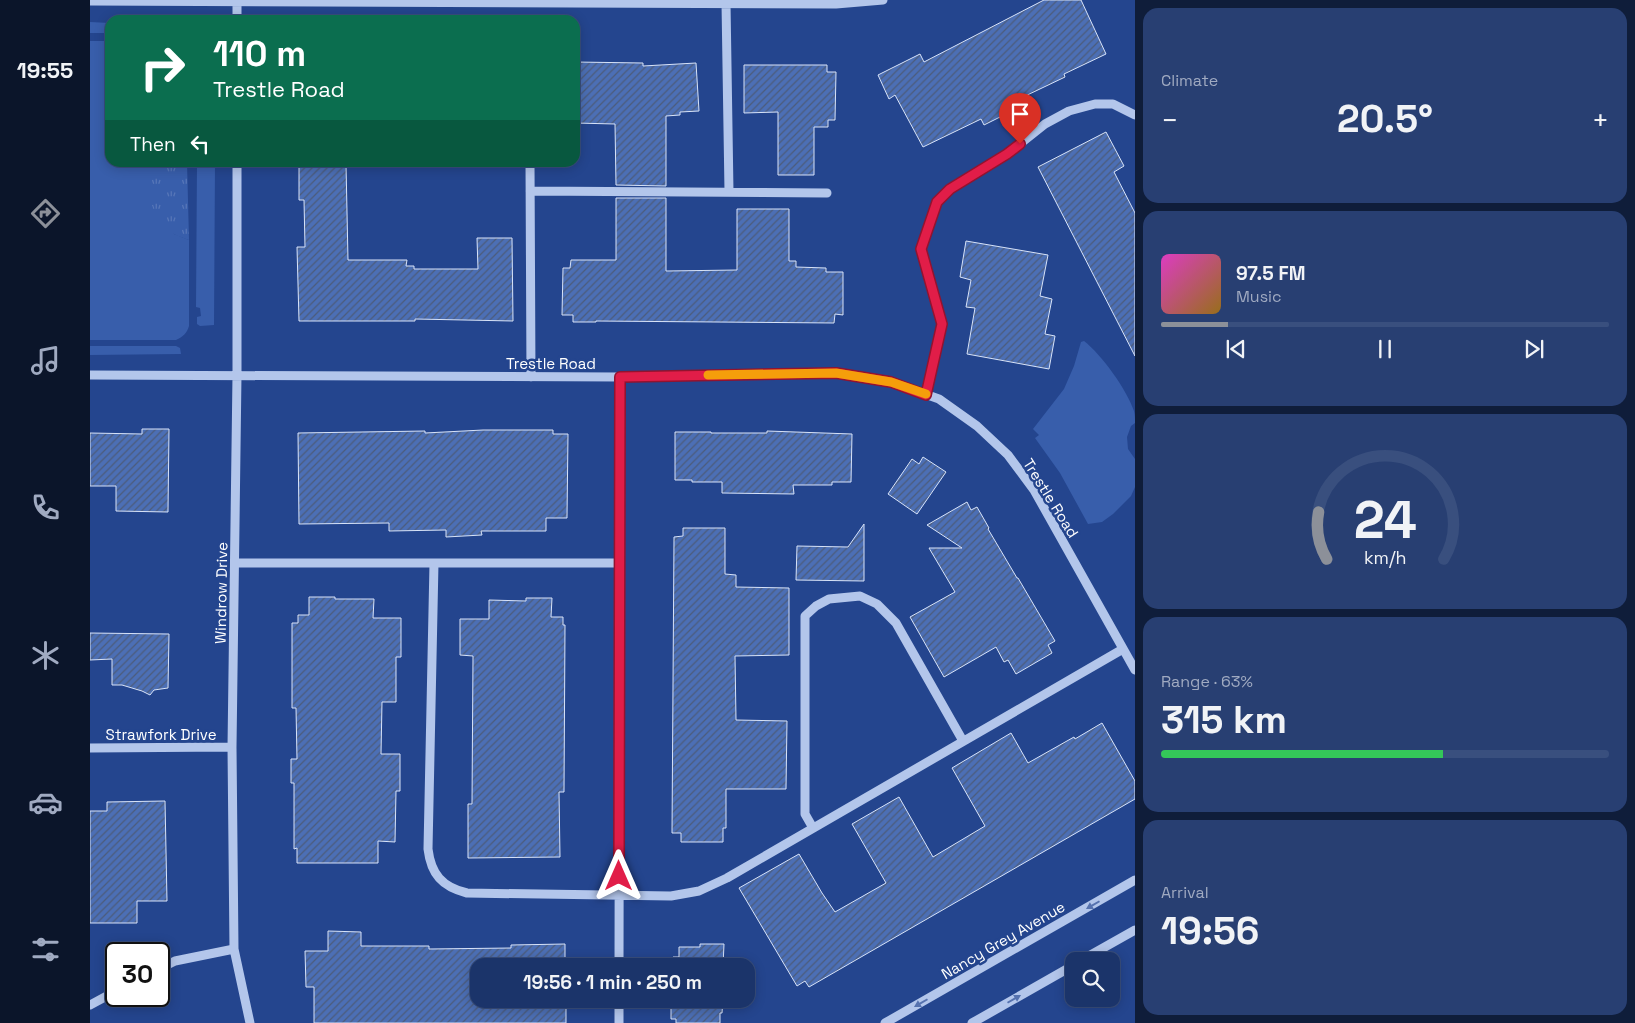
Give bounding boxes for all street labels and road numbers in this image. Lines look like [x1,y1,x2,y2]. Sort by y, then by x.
street label: Trestle Road [506,354,596,373]
street label: Trestle Road [1019,455,1083,541]
street label: Windrow Drive [211,542,231,644]
street label: Strawfork Drive [105,725,217,744]
street label: Nancy Grey Avenue [938,897,1068,983]

